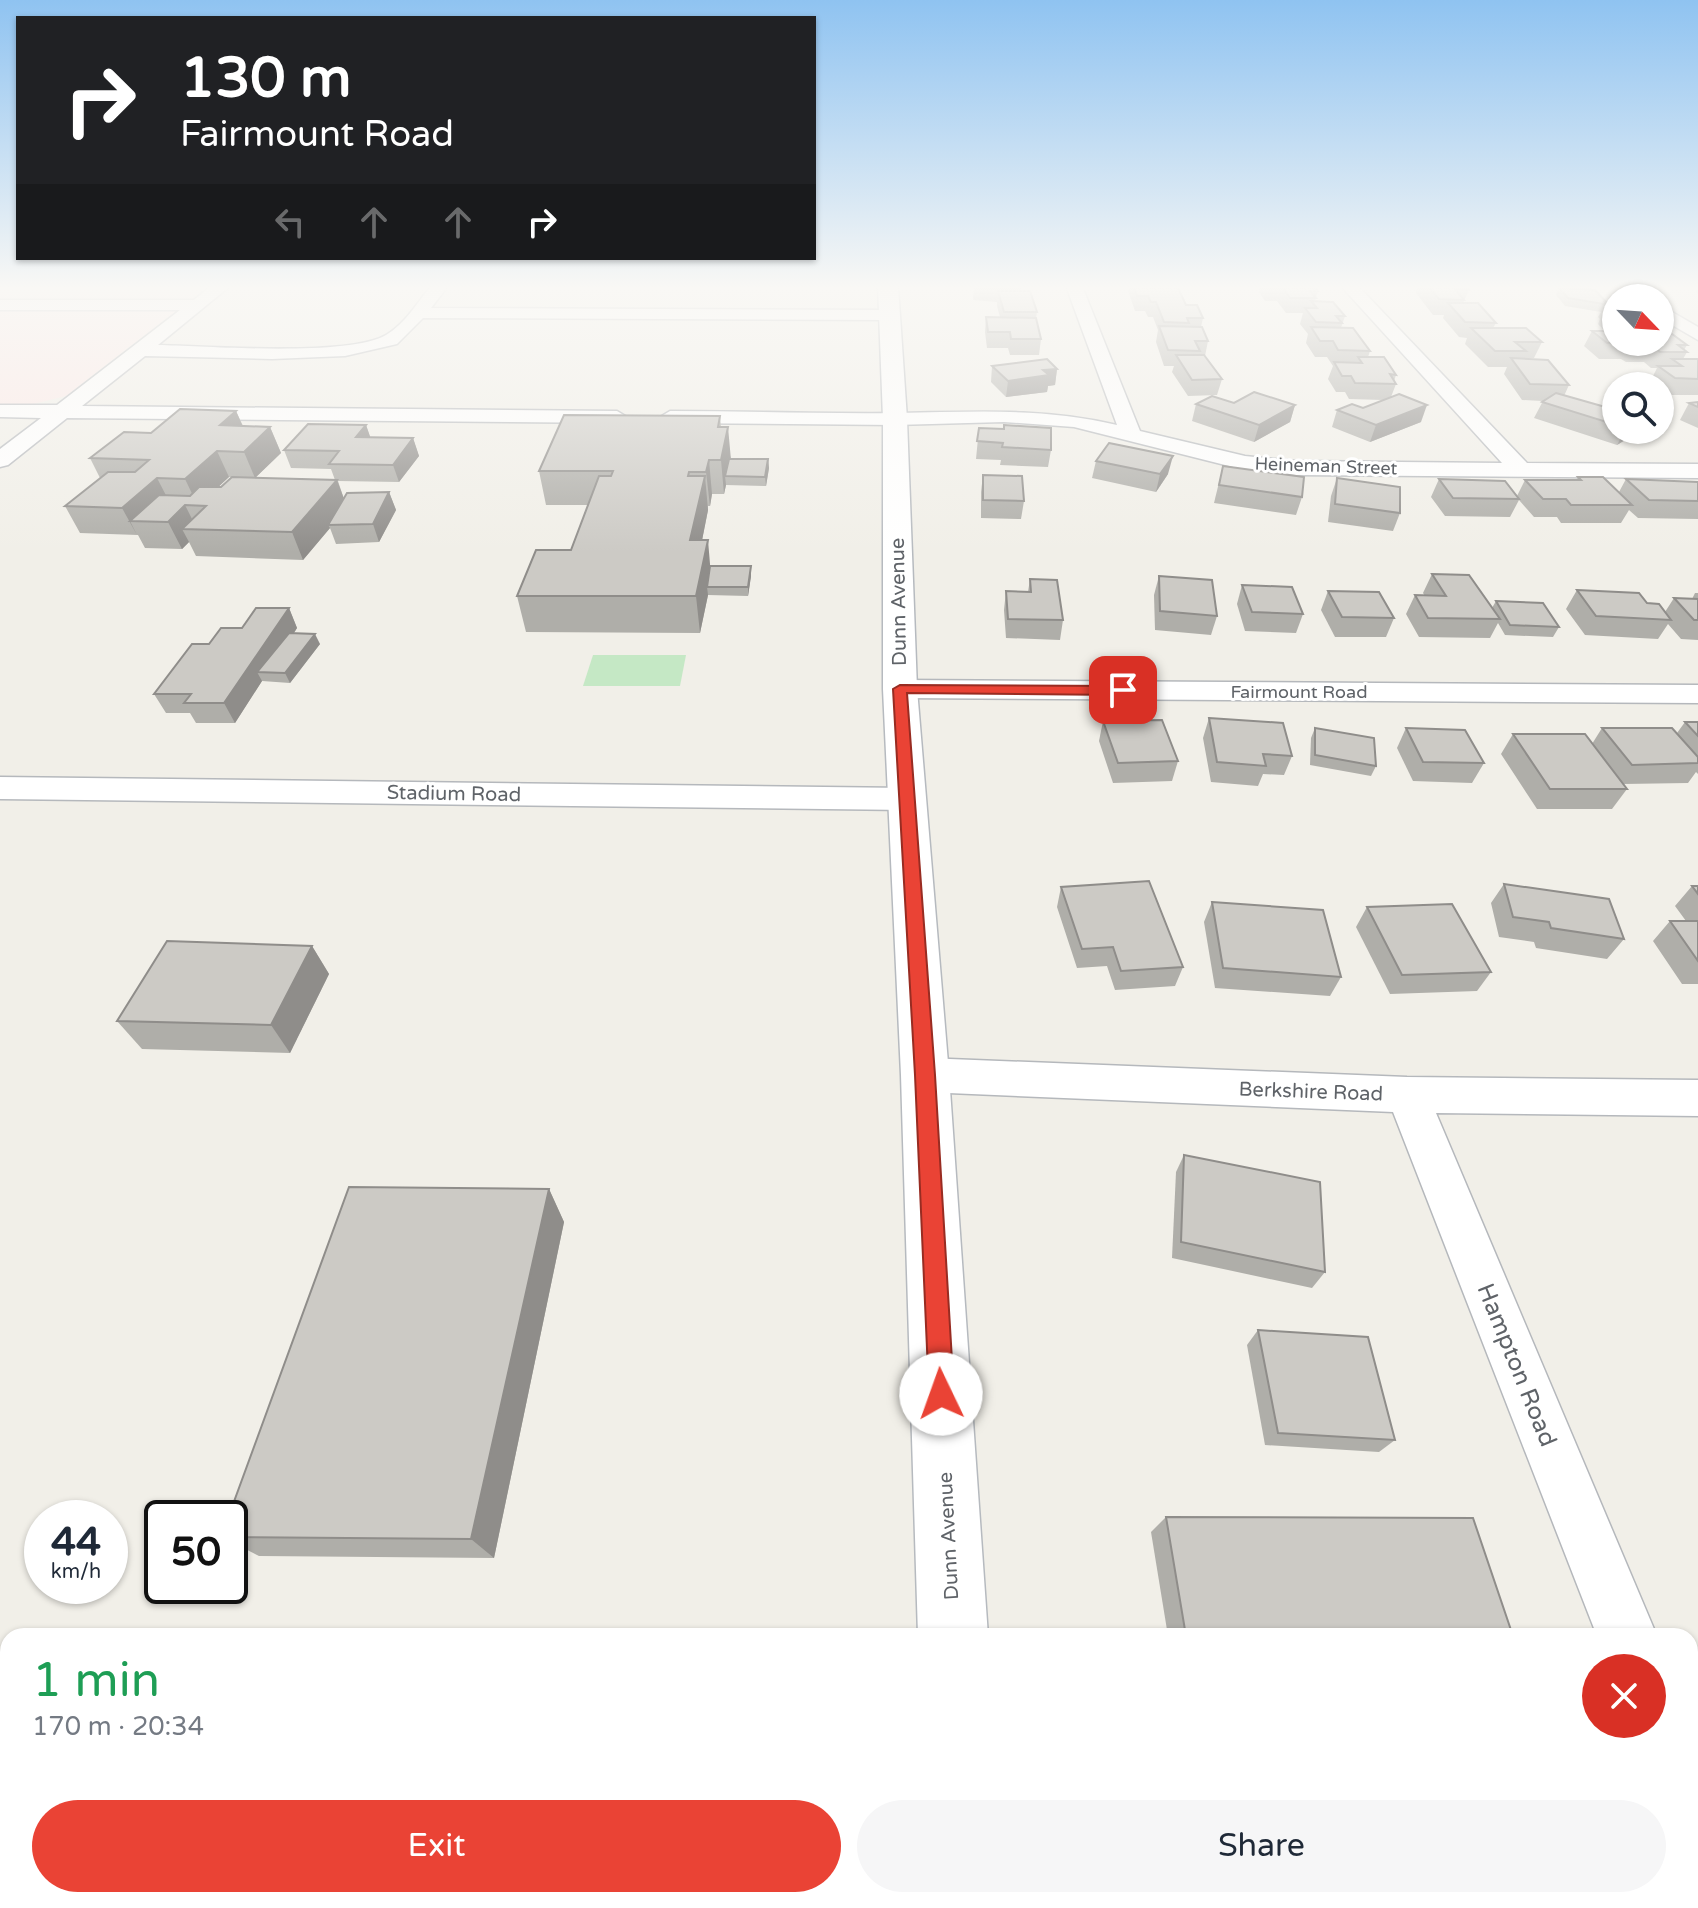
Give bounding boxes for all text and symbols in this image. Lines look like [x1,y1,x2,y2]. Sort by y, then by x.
text: 130 m [180,45,351,112]
icon: right [48,48,152,152]
text: Fairmount Road [180,113,454,156]
icon: left [268,200,312,244]
icon: ahead [352,200,396,244]
icon: ahead [436,200,480,244]
icon: right [520,200,564,244]
north arrow [1602,284,1674,356]
map controls [1602,284,1674,444]
button: search [1602,372,1674,444]
street label: Heineman Street [1254,453,1398,479]
street label: Dunn Avenue [886,538,912,666]
pin [1089,656,1157,724]
icon: arrive [1101,668,1145,712]
street label: Fairmount Road [1230,681,1368,703]
street label: Stadium Road [387,781,521,807]
street label: Berkshire Road [1238,1077,1384,1107]
street label: Hampton Road [1471,1279,1562,1451]
position arrow [899,1352,983,1436]
street label: Dunn Avenue [934,1471,964,1601]
speed limit sign: 50 [144,1500,248,1604]
text: 44 [51,1518,101,1566]
text: km/h [51,1560,101,1584]
text: 1 min [32,1652,160,1710]
button: close [1582,1654,1666,1738]
text: 170 m · 20:34 [32,1711,204,1742]
button: Exit [32,1800,841,1892]
button: Share [857,1800,1666,1892]

